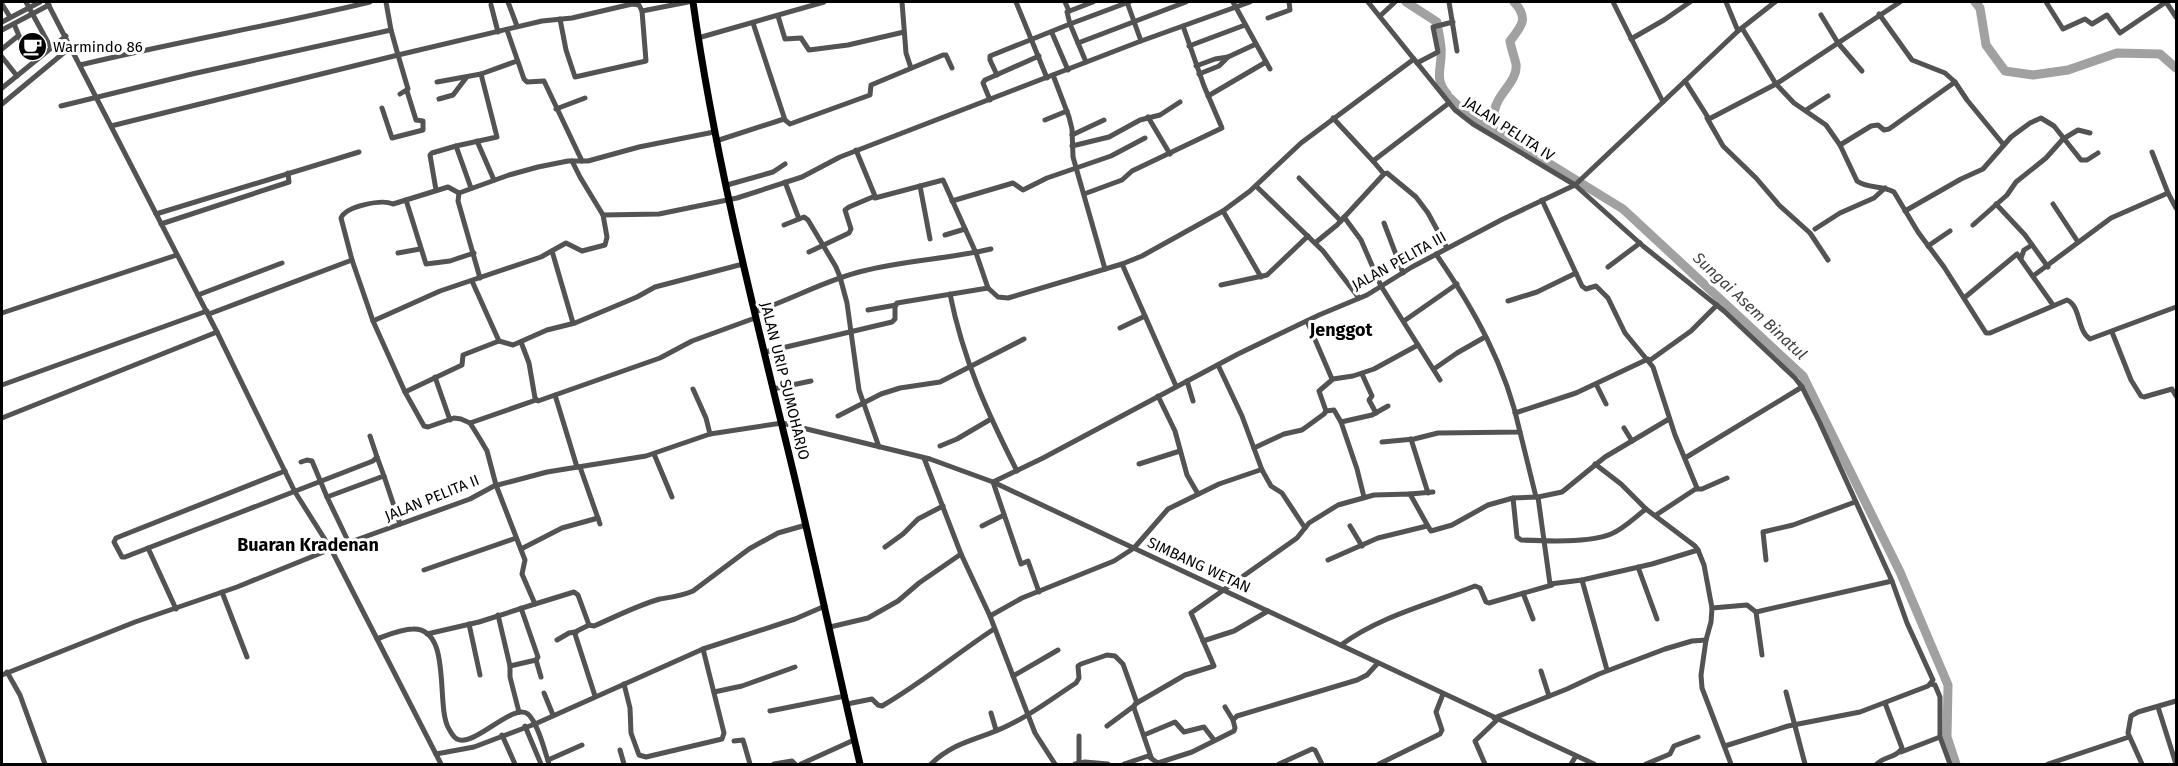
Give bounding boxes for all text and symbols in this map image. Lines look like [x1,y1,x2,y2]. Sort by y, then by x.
cafe icon: Warmindo 86 [16,31,48,63]
place label: Warmindo 86 [53,38,143,56]
street label: JALAN PELITA IV [1460,93,1558,165]
street label: JALAN PELITA III [1349,228,1449,294]
water label: Sungai Asem Binatul [1688,248,1811,364]
street label: JALAN URIP SUMOHARJO [757,300,813,462]
district label: Jenggot [1309,319,1374,341]
street label: JALAN PELITA II [382,471,482,525]
street label: SIMBANG WETAN [1145,533,1253,597]
district label: Buaran Kradenan [237,534,379,556]

